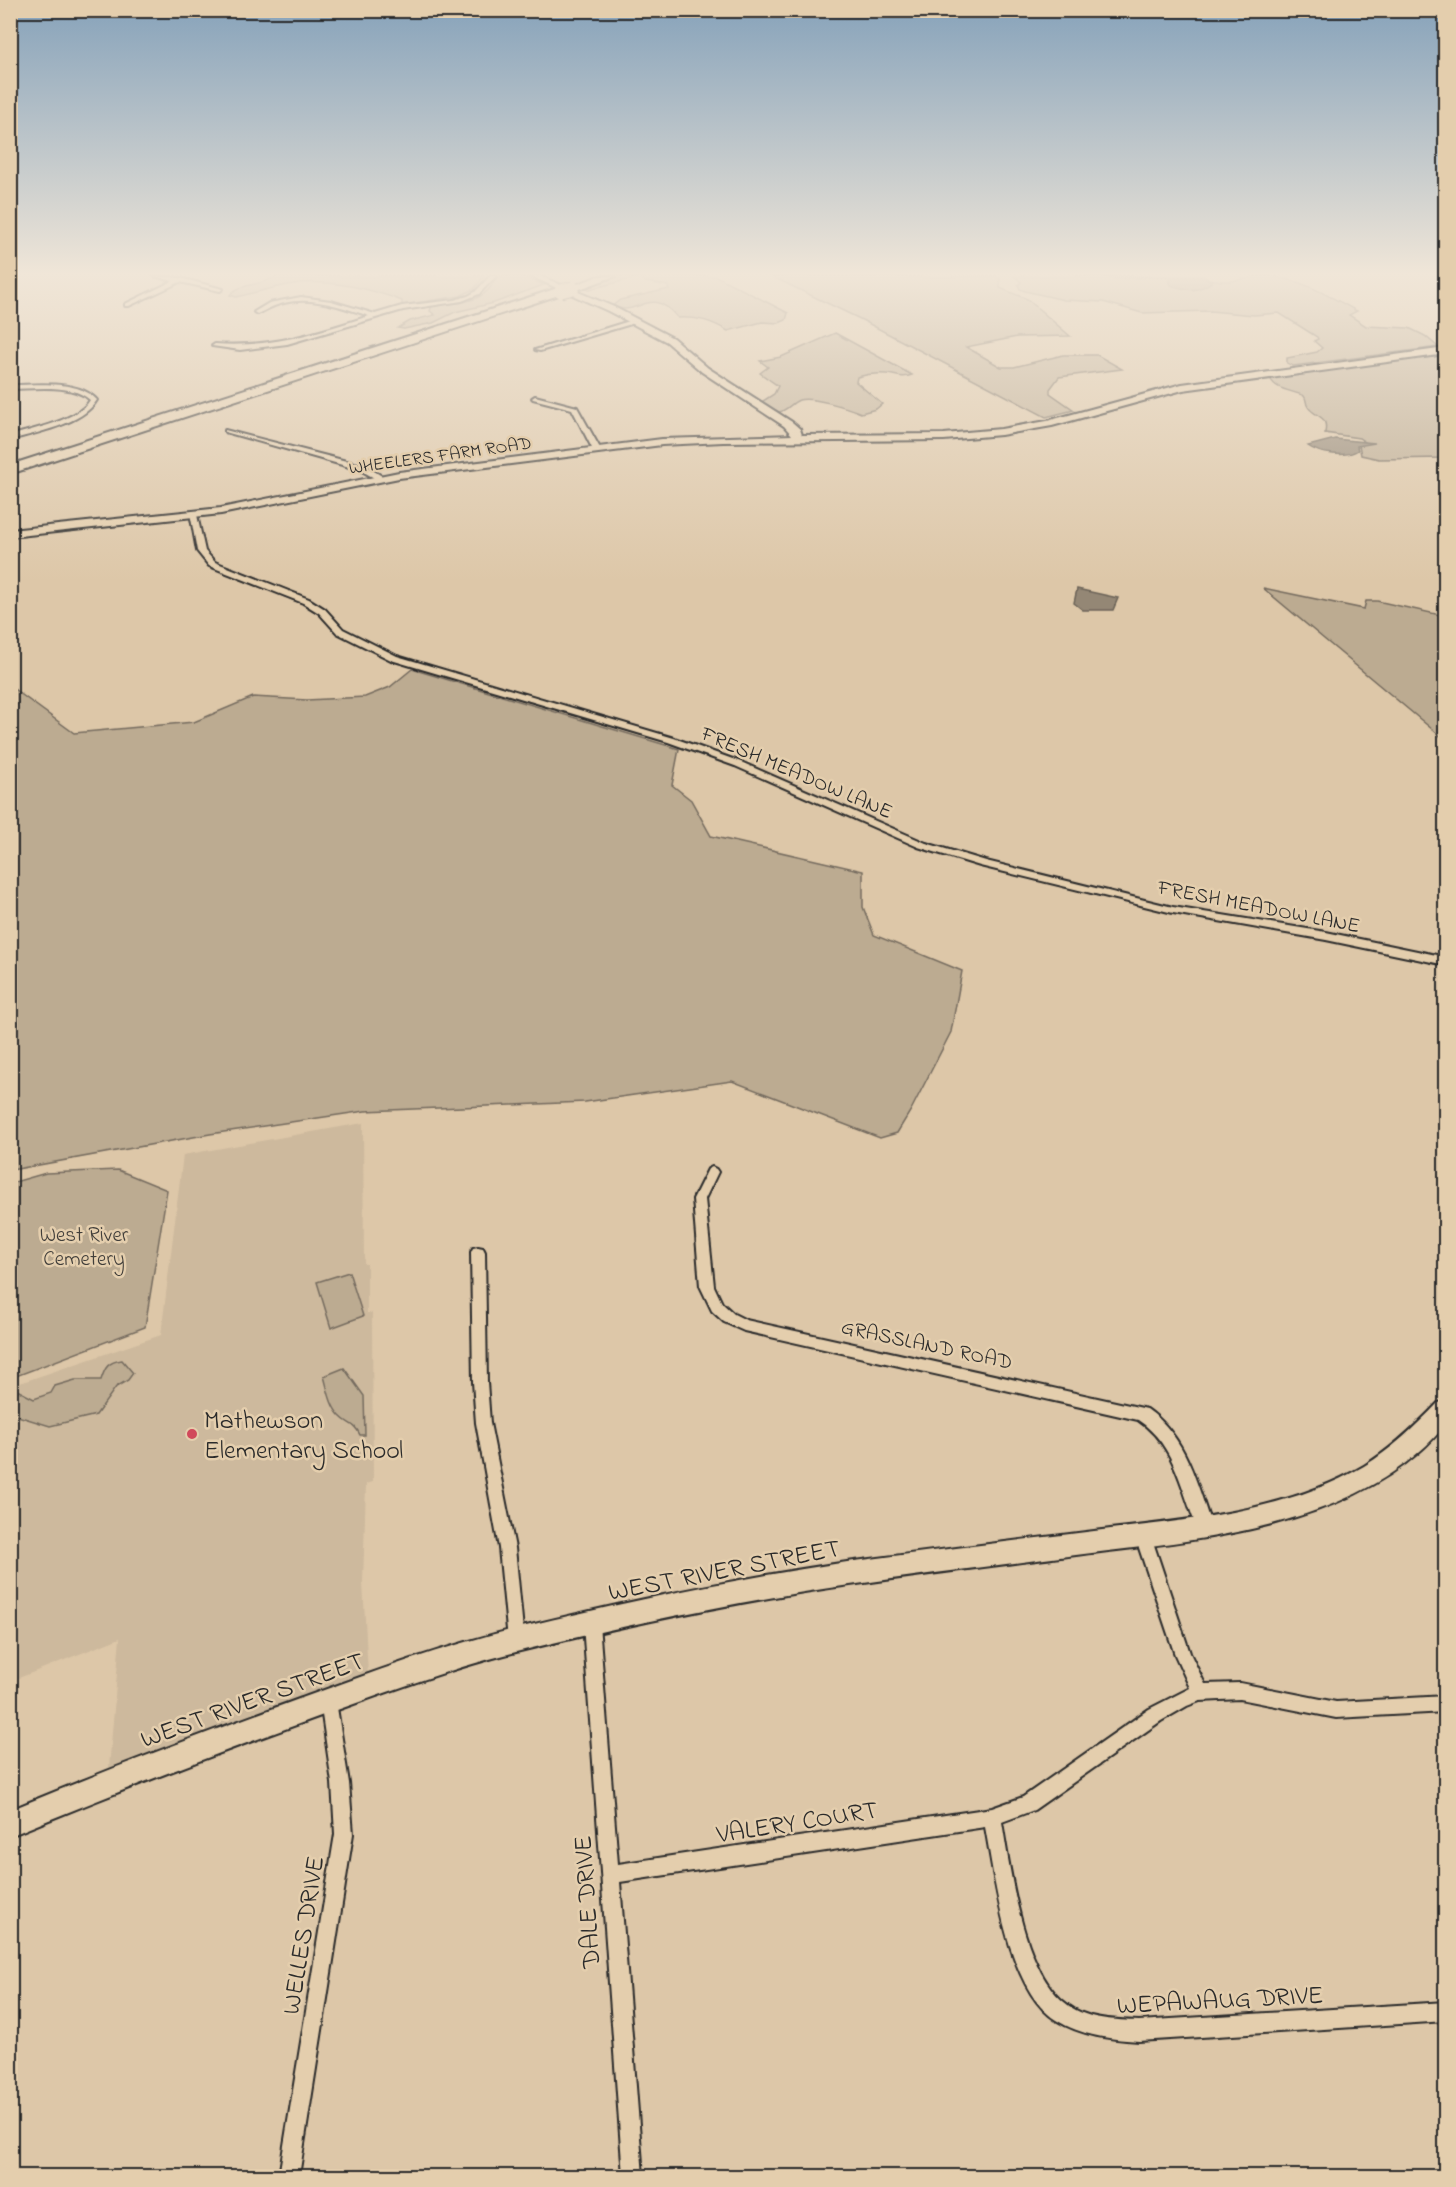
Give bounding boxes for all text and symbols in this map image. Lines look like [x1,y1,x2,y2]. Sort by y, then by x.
street label: WHEELERS FARM ROAD [347,431,533,483]
street label: FRESH MEADOW LANE [695,719,897,828]
street label: FRESH MEADOW LANE [1154,873,1362,942]
park label: West River Cemetery [40,1221,129,1277]
street label: GRASSLAND ROAD [838,1313,1015,1379]
place label: Mathewson Elementary School [204,1403,403,1471]
marker: Mathewson Elementary School [185,1427,199,1441]
street label: WEST RIVER STREET [605,1531,844,1613]
street label: WEST RIVER STREET [136,1644,370,1760]
street label: VALERY COURT [713,1792,881,1856]
street label: DALE DRIVE [565,1834,613,1970]
street label: WELLES DRIVE [274,1853,336,2018]
street label: WEPAWAUG DRIVE [1116,1978,1324,2026]

